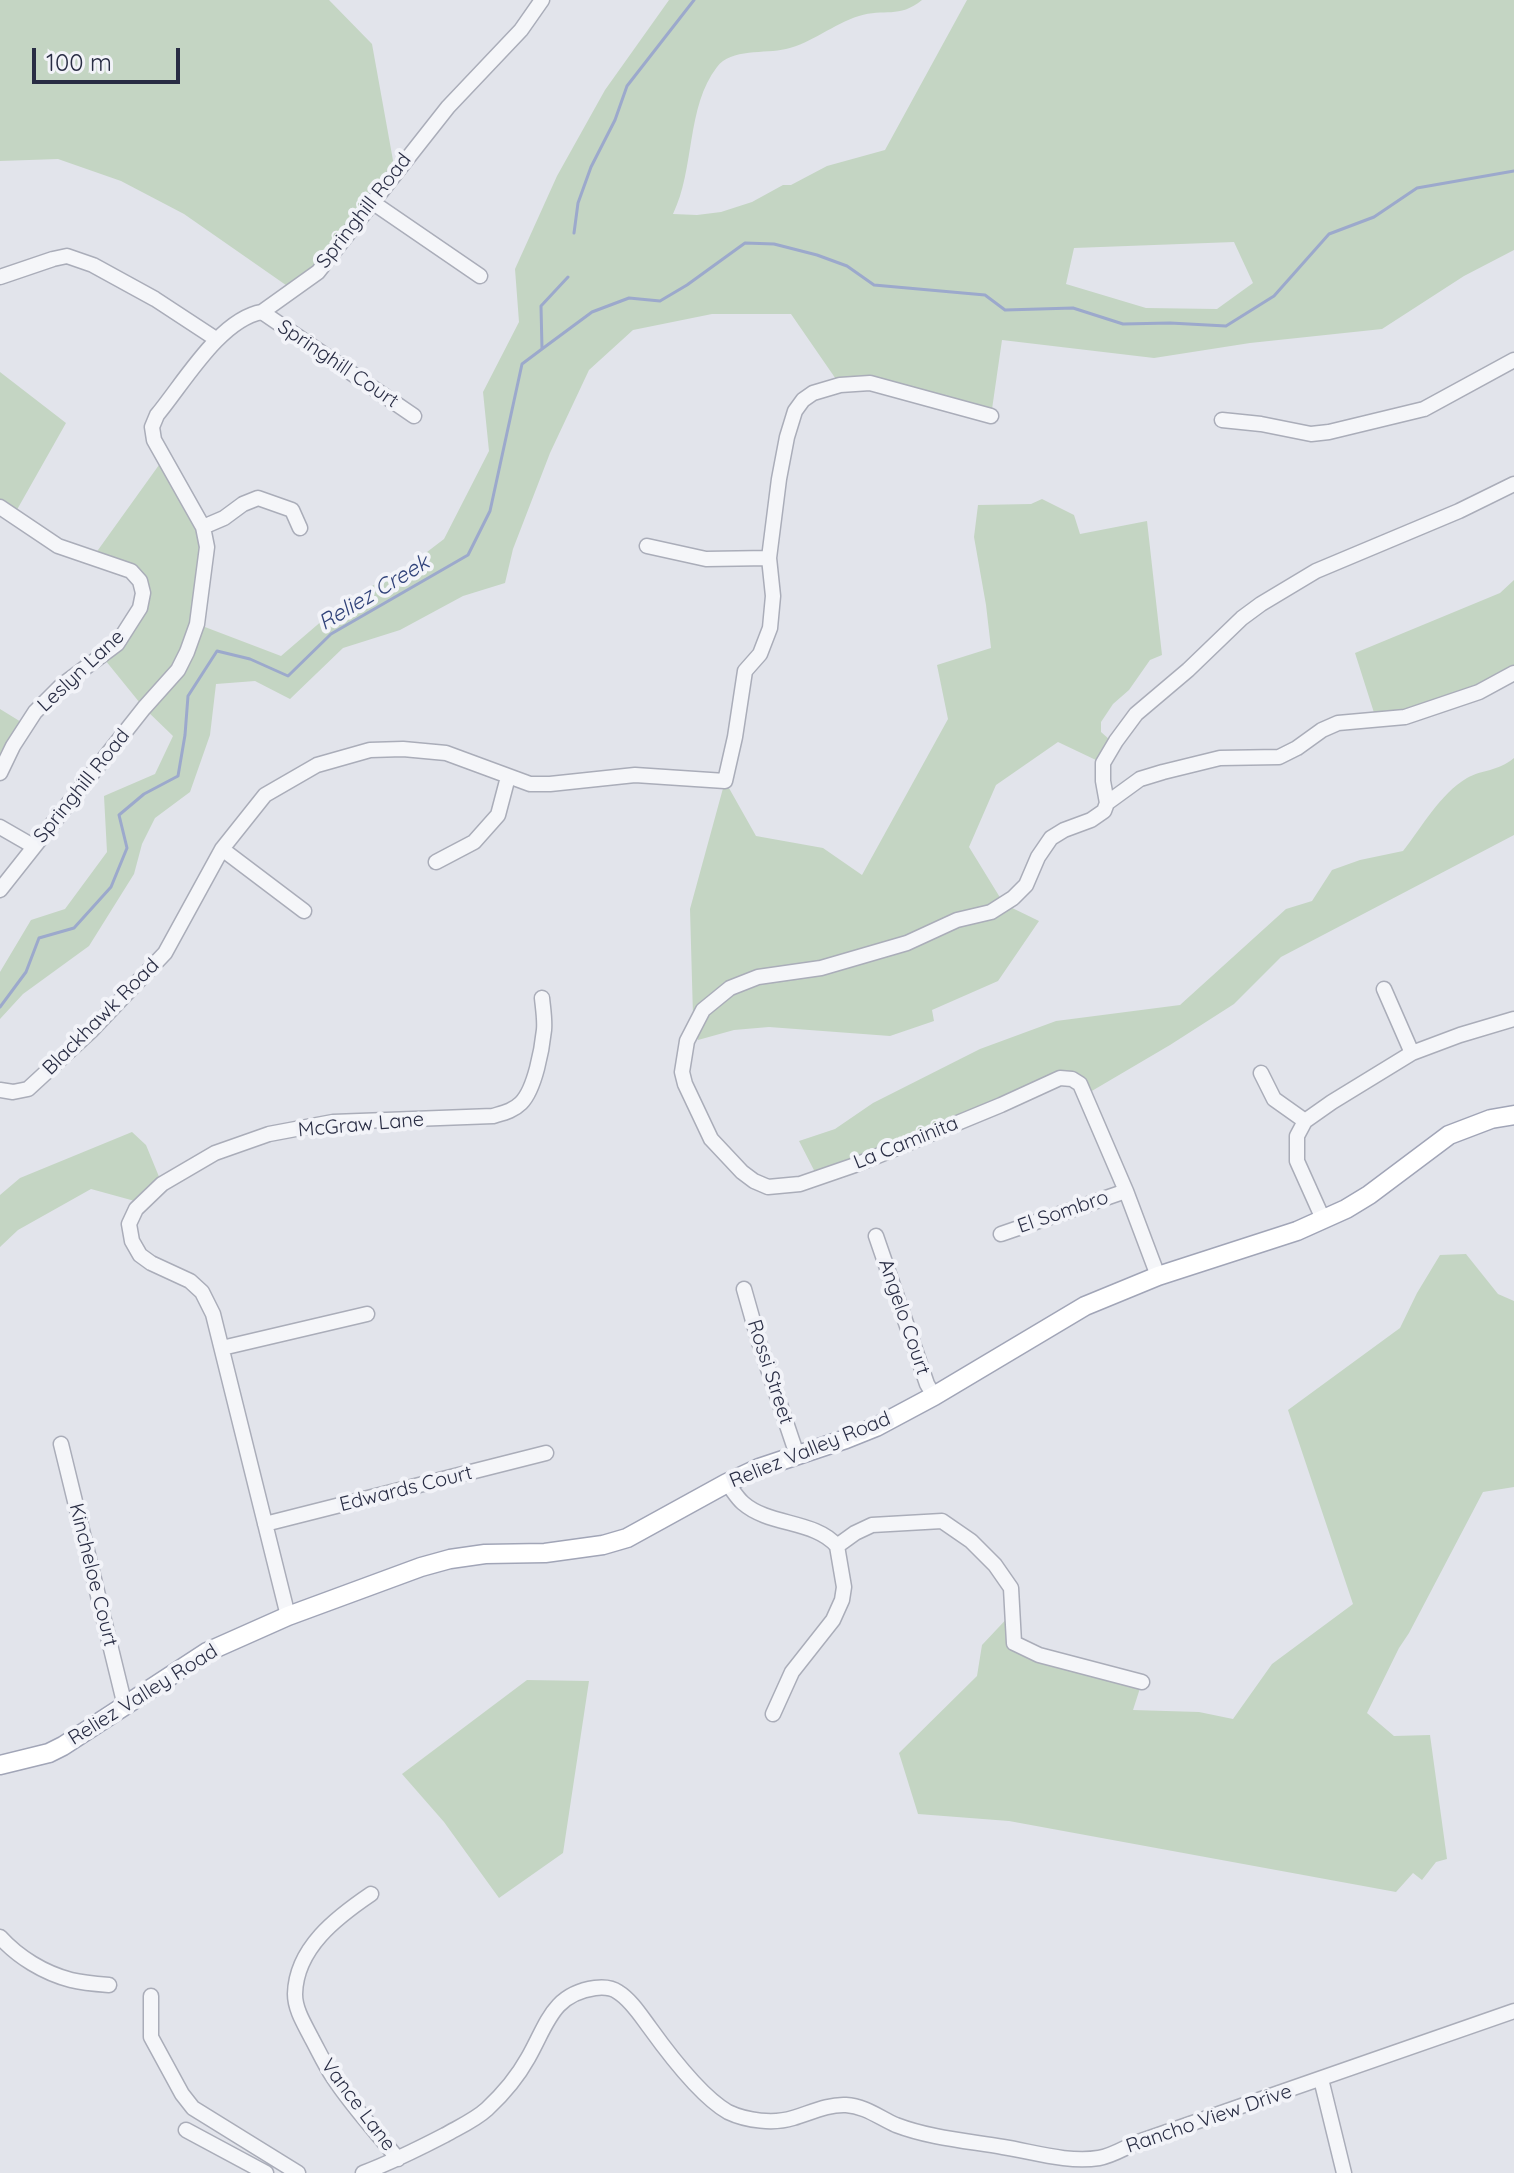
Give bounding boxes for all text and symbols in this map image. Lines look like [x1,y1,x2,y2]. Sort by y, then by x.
scale bar [36,32,184,82]
text: 100 m [46,47,112,77]
street label: Springhill Road [312,149,416,273]
street label: Springhill Court [273,315,403,413]
water label: Reliez Creek [314,550,434,636]
street label: Leslyn Lane [33,625,129,717]
street label: Springhill Road [29,724,135,848]
street label: Blackhawk Road [38,954,164,1080]
street label: McGraw Lane [297,1108,425,1142]
street label: La Caminita [850,1111,962,1175]
street label: El Sombro [1014,1185,1112,1239]
street label: Angelo Court [873,1256,935,1378]
street label: Rossi Street [742,1317,798,1427]
street label: Reliez Valley Road [726,1407,894,1493]
street label: Edwards Court [337,1461,475,1517]
street label: Kincheloe Court [64,1501,122,1649]
street label: Reliez Valley Road [64,1639,222,1751]
street label: Vance Lane [315,2054,401,2156]
street label: Rancho View Drive [1123,2079,1295,2159]

